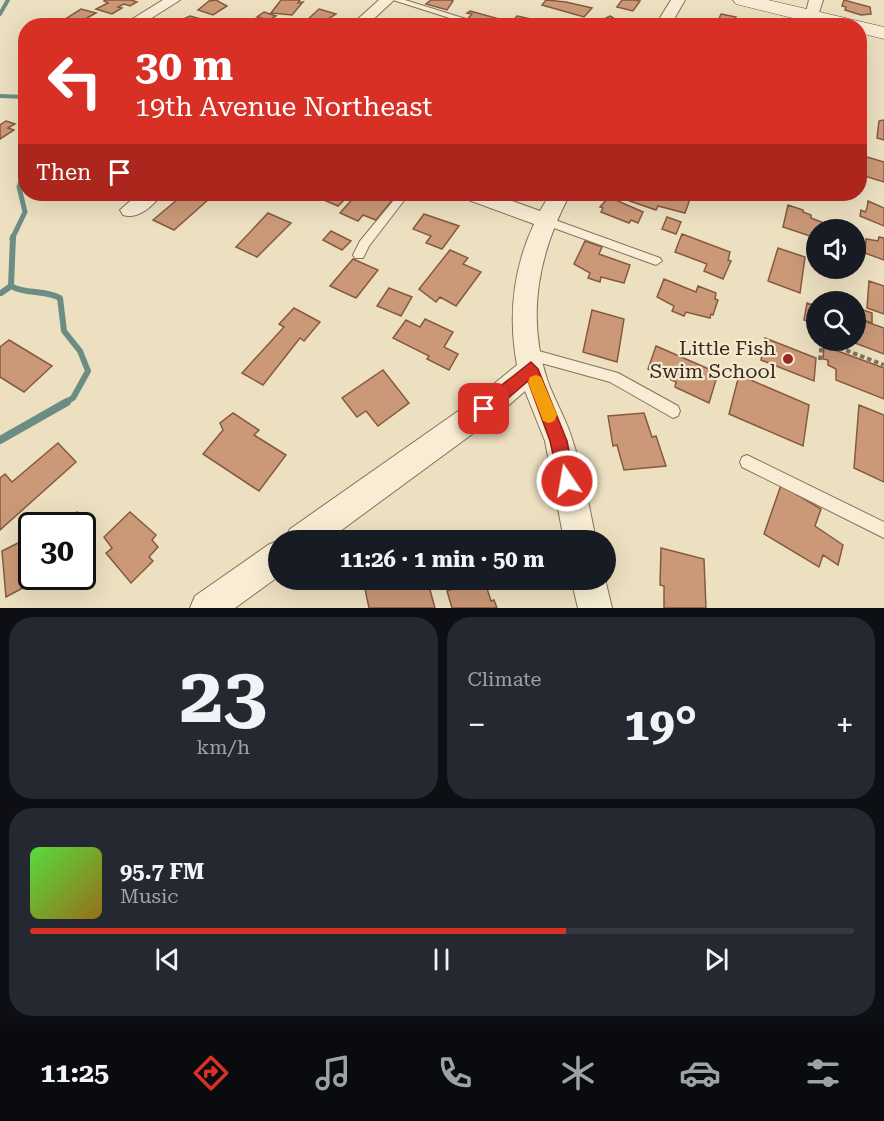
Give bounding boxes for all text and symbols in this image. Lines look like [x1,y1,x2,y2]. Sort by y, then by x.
text: 30 m [135,41,233,90]
icon: left [36,42,114,120]
text: 19th Avenue Northeast [135,91,432,123]
icon: arrive [103,156,136,189]
text: Then [36,160,91,185]
map controls [806,219,866,351]
button: sound [806,219,866,279]
button: search [806,291,866,351]
place label: Little Fish Swim School [650,336,776,383]
marker: Little Fish Swim School [781,352,795,366]
pin [458,383,509,434]
icon: arrive [467,392,500,425]
position arrow [535,449,599,513]
speed limit sign: 30 [18,512,96,590]
text: 11:26 · 1 min · 50 m [340,547,544,572]
text: 23 [180,650,267,741]
text: Climate [468,667,542,691]
text: 19° [624,698,697,751]
text: − [468,705,486,744]
text: + [836,705,854,744]
text: km/h [196,735,250,759]
text: 95.7 FM [120,859,204,884]
text: Music [120,884,179,908]
icon: previous [151,943,184,976]
icon: pause [425,943,458,976]
icon: next [700,943,733,976]
icon: directions [190,1052,232,1094]
icon: music [312,1052,354,1094]
icon: phone [434,1052,476,1094]
icon: climate [557,1052,599,1094]
icon: car [679,1052,721,1094]
icon: filters [802,1052,844,1094]
text: 11:25 [40,1057,109,1089]

